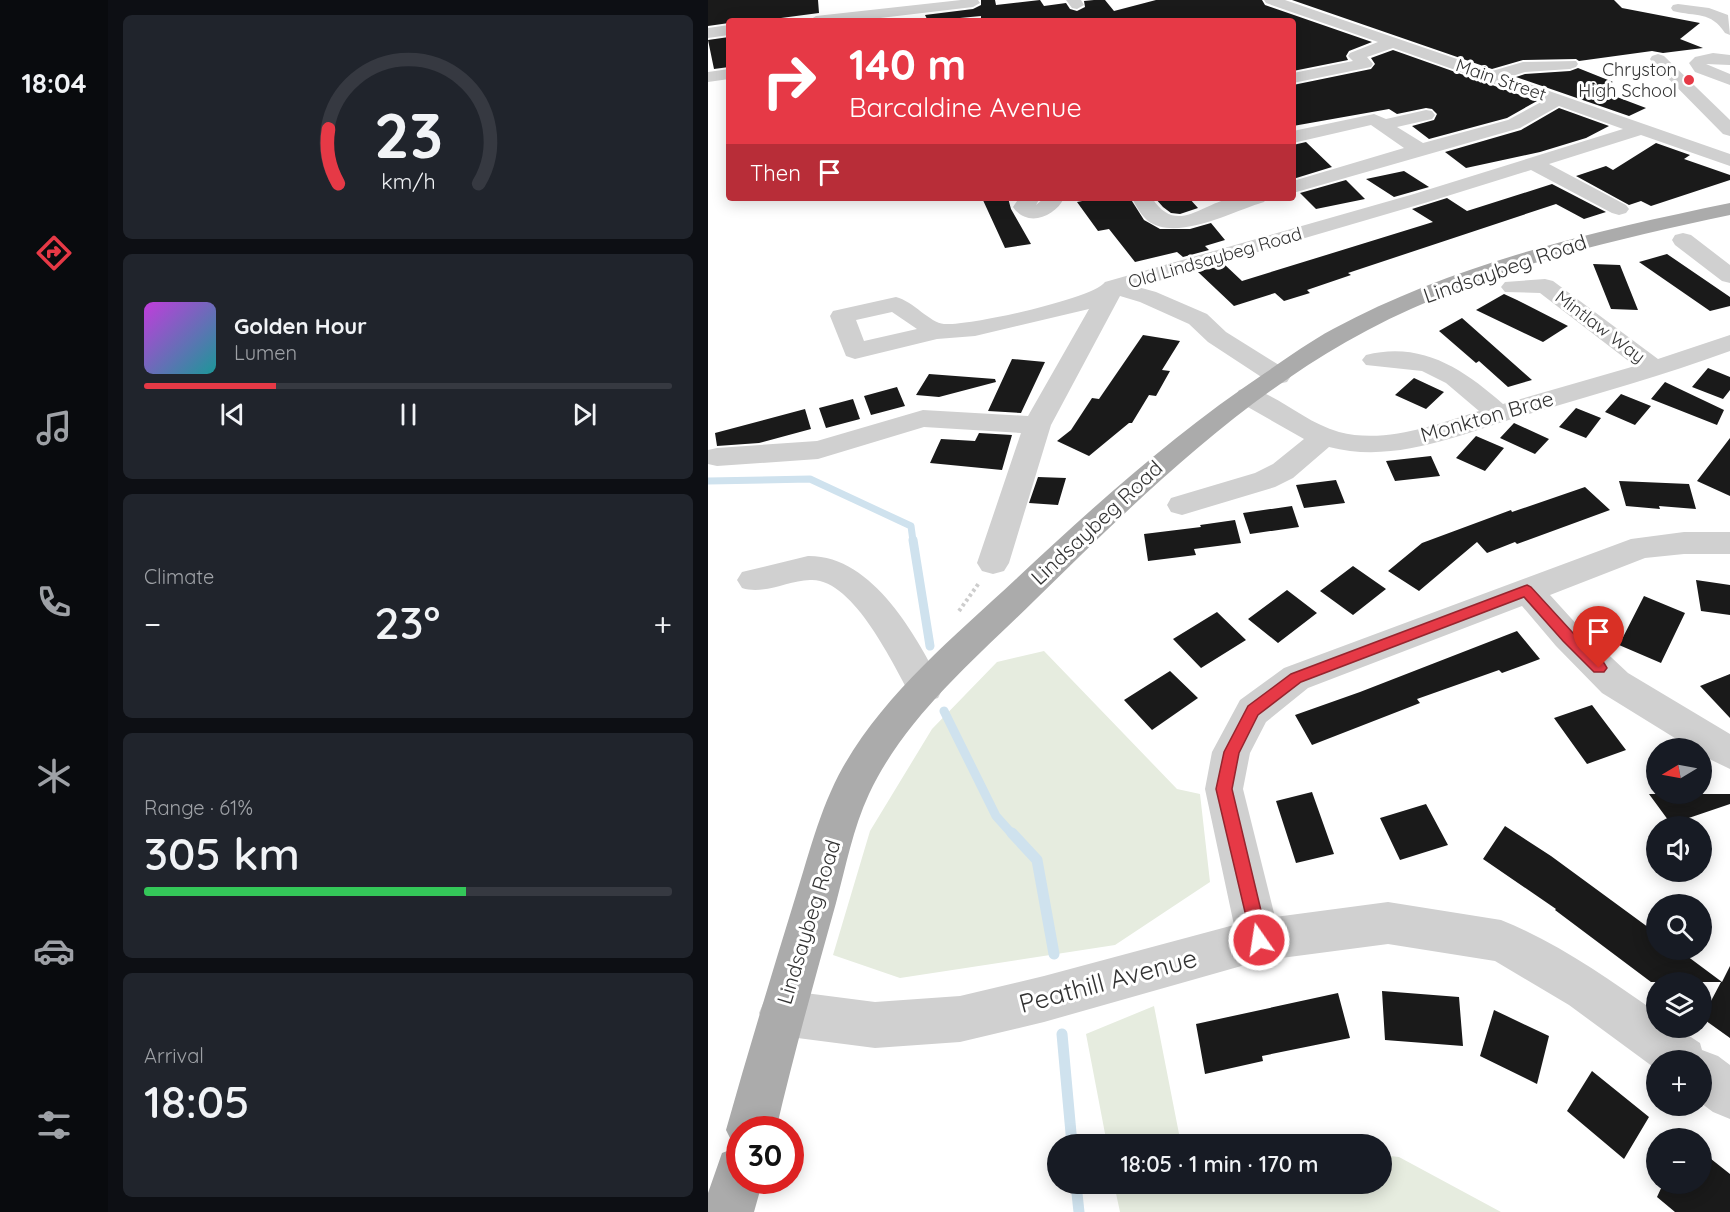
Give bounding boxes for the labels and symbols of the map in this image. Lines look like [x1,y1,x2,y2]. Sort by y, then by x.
street label: Main Street [1453,53,1549,106]
place label: Chryston High School [1578,58,1677,102]
marker: Chryston High School [1682,73,1696,87]
street label: Old Lindsaybeg Road [1125,222,1304,293]
street label: Lindsaybeg Road [1420,228,1590,308]
street label: Mintlaw Way [1551,285,1650,368]
street label: Monkton Brae [1417,385,1556,447]
street label: Lindsaybeg Road [1025,455,1168,590]
pin [1573,606,1624,668]
north arrow [1646,738,1712,804]
street label: Lindsaybeg Road [771,836,845,1007]
position arrow [1227,908,1291,972]
street label: Peathill Avenue [1015,941,1200,1020]
speed limit sign: 30 [726,1116,804,1194]

